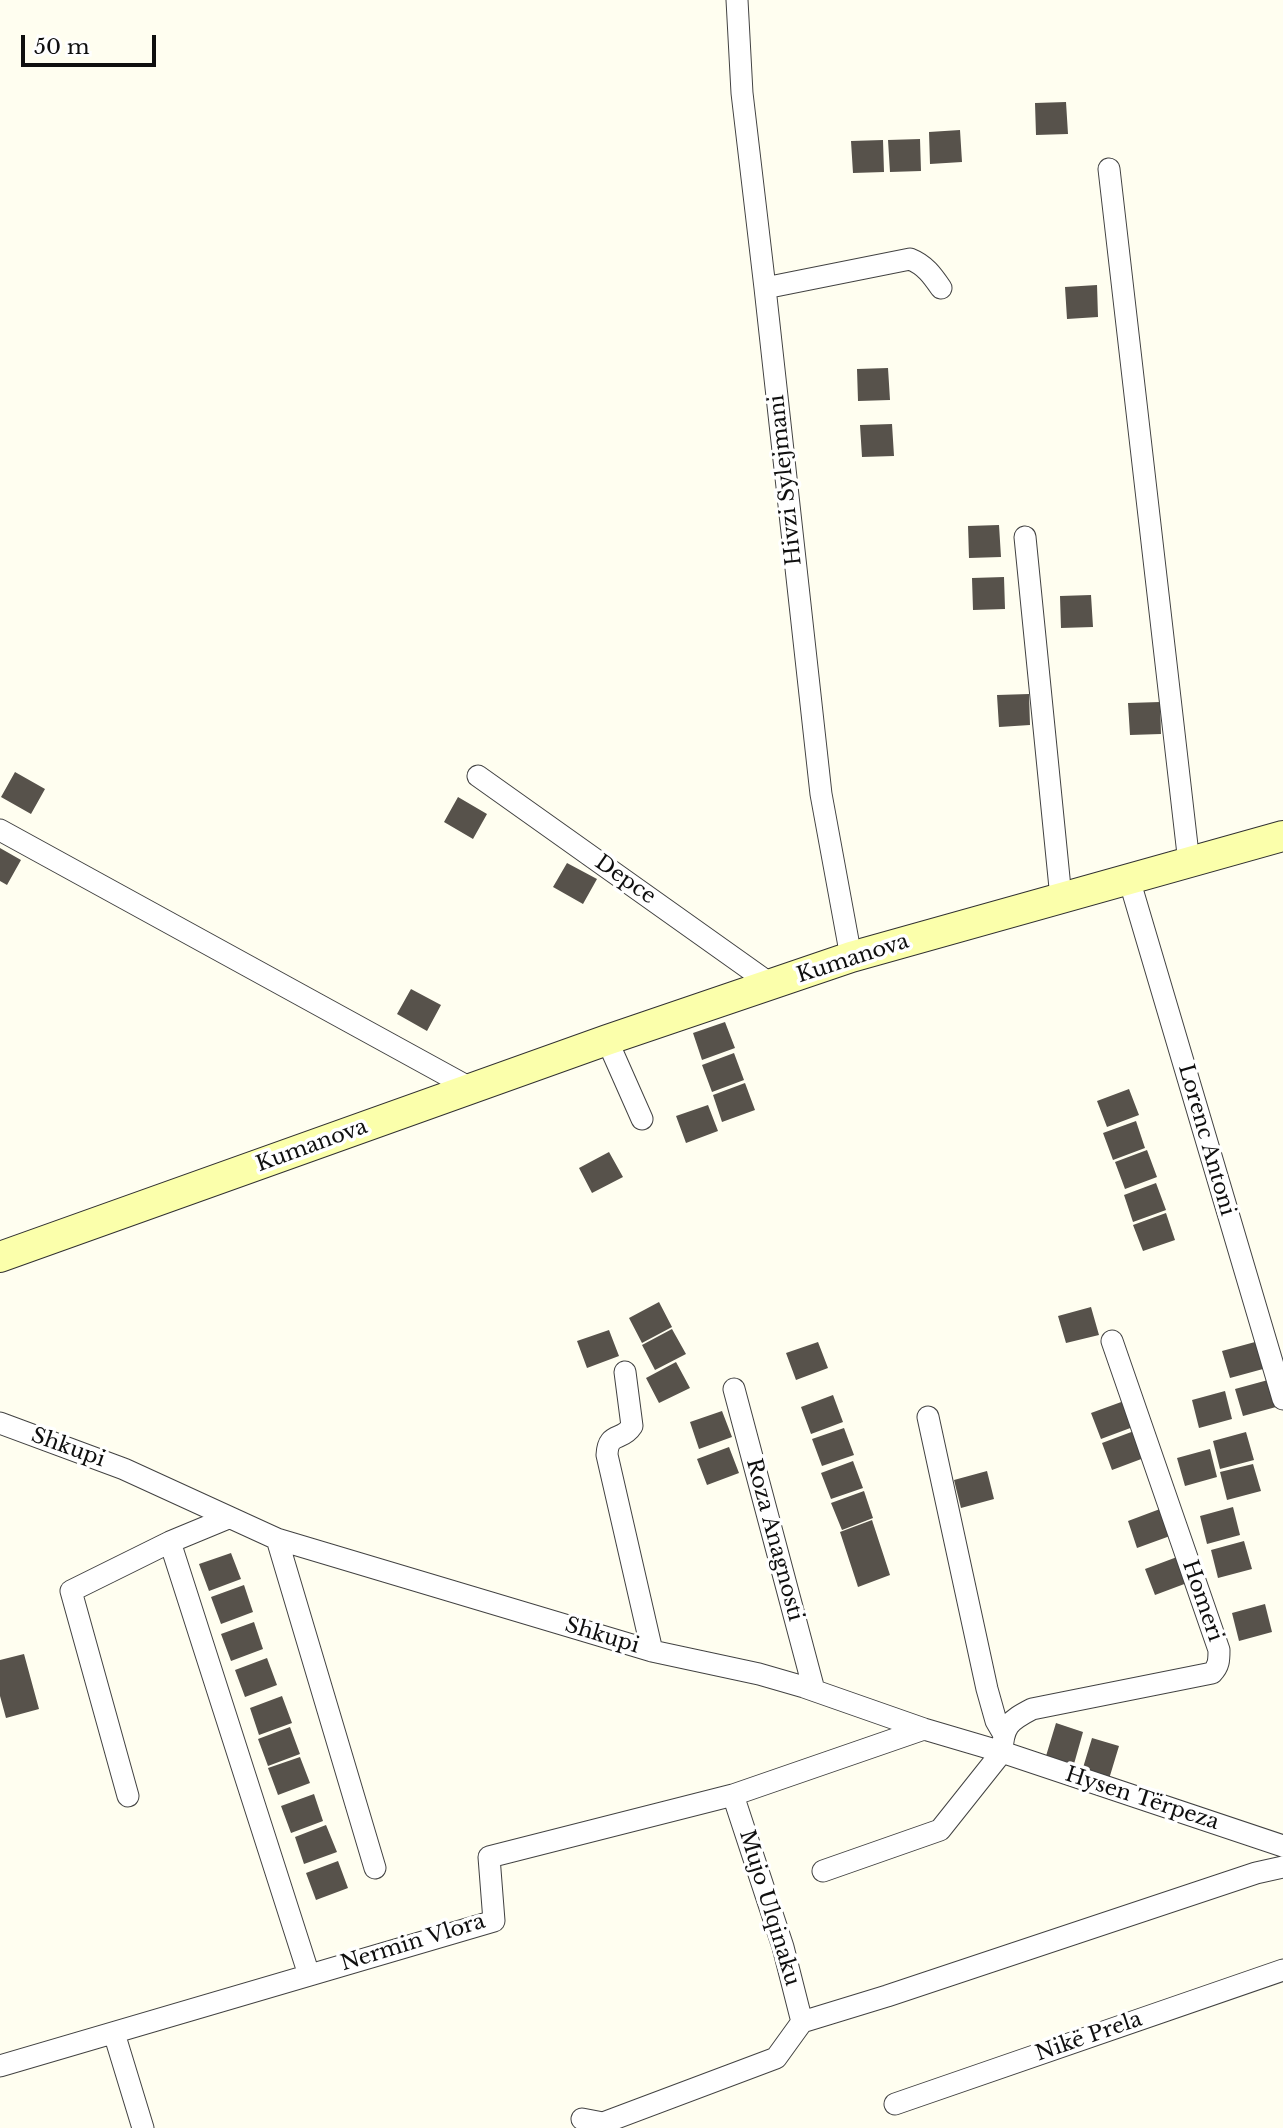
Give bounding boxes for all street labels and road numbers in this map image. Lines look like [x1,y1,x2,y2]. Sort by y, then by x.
street label: Hivzi Sylejmani [765,393,807,567]
street label: Depce [590,850,660,910]
street label: Kumanova [794,929,912,989]
street label: Lorenc Antoni [1172,1061,1240,1219]
street label: Kumanova [253,1114,371,1178]
street label: Shkupi [28,1423,108,1473]
street label: Roza Anagnosti [740,1456,808,1624]
street label: Homeri [1176,1557,1228,1645]
street label: Shkupi [562,1613,642,1659]
street label: Hysen Tërpeza [1062,1762,1222,1836]
street label: Mujo Ulqinaku [733,1827,805,1989]
street label: Nermin Vlora [338,1909,488,1977]
street label: Nikë Prela [1033,2007,1145,2067]

